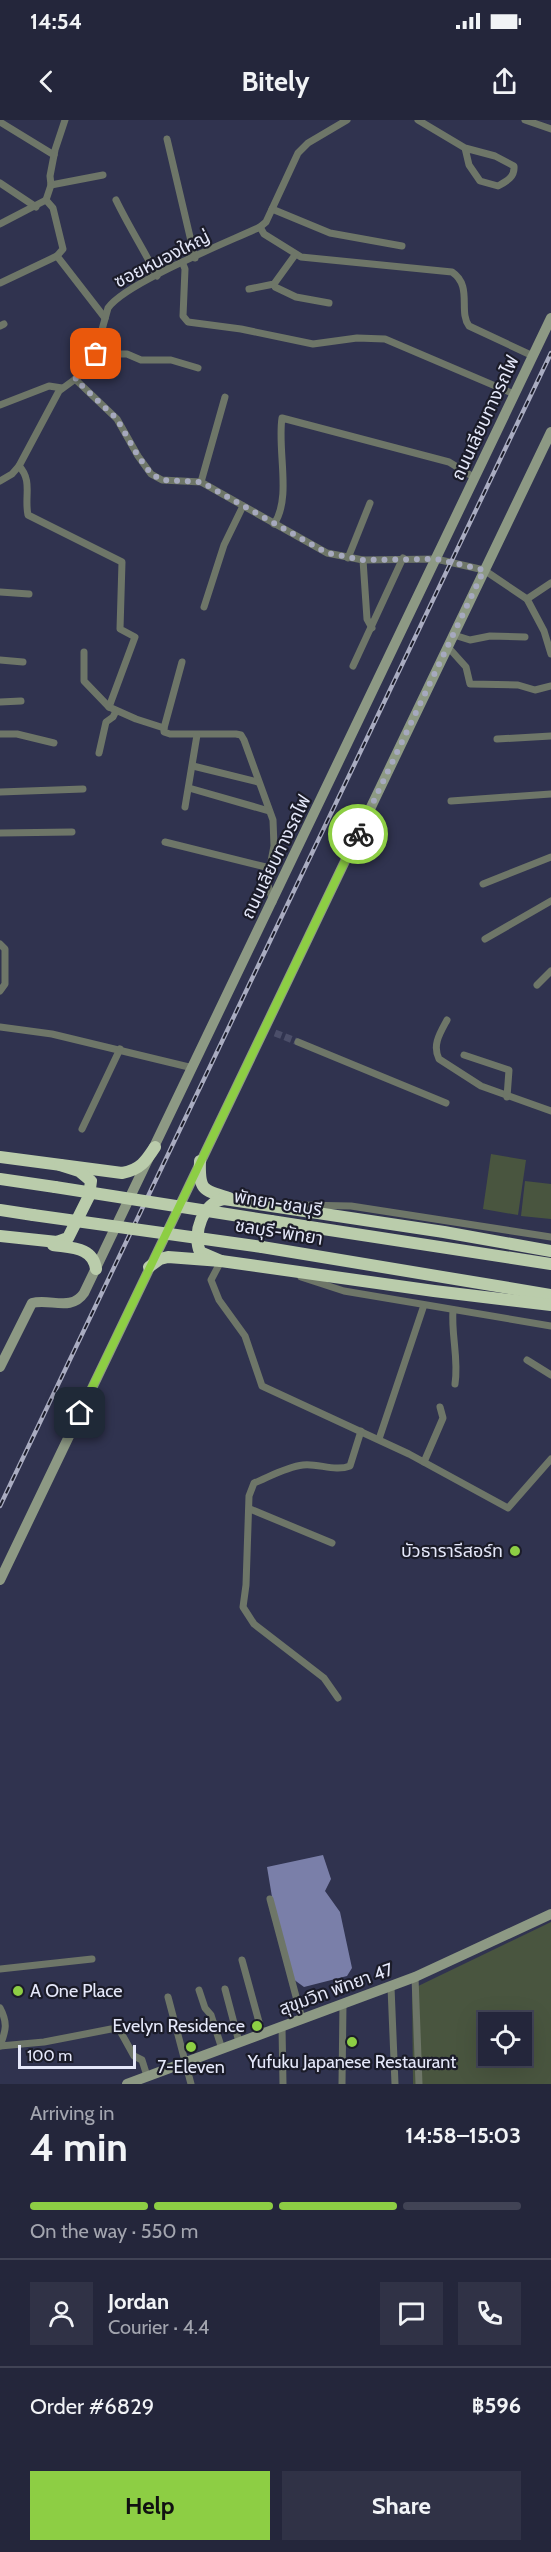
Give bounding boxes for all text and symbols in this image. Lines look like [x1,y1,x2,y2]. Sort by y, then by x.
text: 14:54 [30,8,82,35]
icon: back [30,65,63,98]
text: Bitely [242,65,309,98]
icon: share [488,65,521,98]
street label: ซอยหนองใหญ่ [110,225,214,293]
pin [70,328,121,379]
icon: bag [79,337,112,370]
street label: ถนนเลียบทางรถไฟ [447,352,523,484]
street label: ถนนเลียบทางรถไฟ [237,792,315,922]
courier [328,804,388,864]
icon: bike [342,818,375,851]
street label: พัทยา-ชลบุรี [232,1185,324,1221]
street label: ชลบุรี-พัทยา [233,1214,325,1250]
pin [54,1387,105,1438]
icon: home [63,1396,96,1429]
place label: บัวธารารีสอร์ท [401,1540,503,1562]
marker: บัวธารารีสอร์ท [508,1544,522,1558]
street label: สุขุมวิท พัทยา 47 [276,1958,396,2020]
place label: A One Place [30,1980,123,2002]
marker: A One Place [11,1984,25,1998]
map controls [478,2012,532,2066]
button: locate [478,2012,532,2066]
place label: Evelyn Residence [113,2015,245,2037]
marker: Evelyn Residence [250,2019,264,2033]
marker: Yufuku Japanese Restaurant [345,2035,359,2049]
marker: 7-Eleven [184,2040,198,2054]
scale bar [18,2042,136,2070]
text: 100 m [27,2046,72,2065]
place label: Yufuku Japanese Restaurant [247,2051,456,2073]
place label: 7-Eleven [157,2056,225,2078]
text: Arriving in [30,2101,114,2125]
text: 14:58–15:03 [405,2122,521,2149]
text: 4 min [30,2123,128,2171]
text: On the way · 550 m [30,2219,198,2243]
button: person [30,2282,93,2345]
button: chat [380,2282,443,2345]
button: phone [458,2282,521,2345]
text: Jordan [108,2288,169,2315]
text: Courier · 4.4 [108,2315,209,2339]
text: ฿596 [472,2392,521,2419]
text: Order #6829 [30,2393,154,2420]
button: Help [30,2471,270,2540]
button: Share [282,2471,521,2540]

